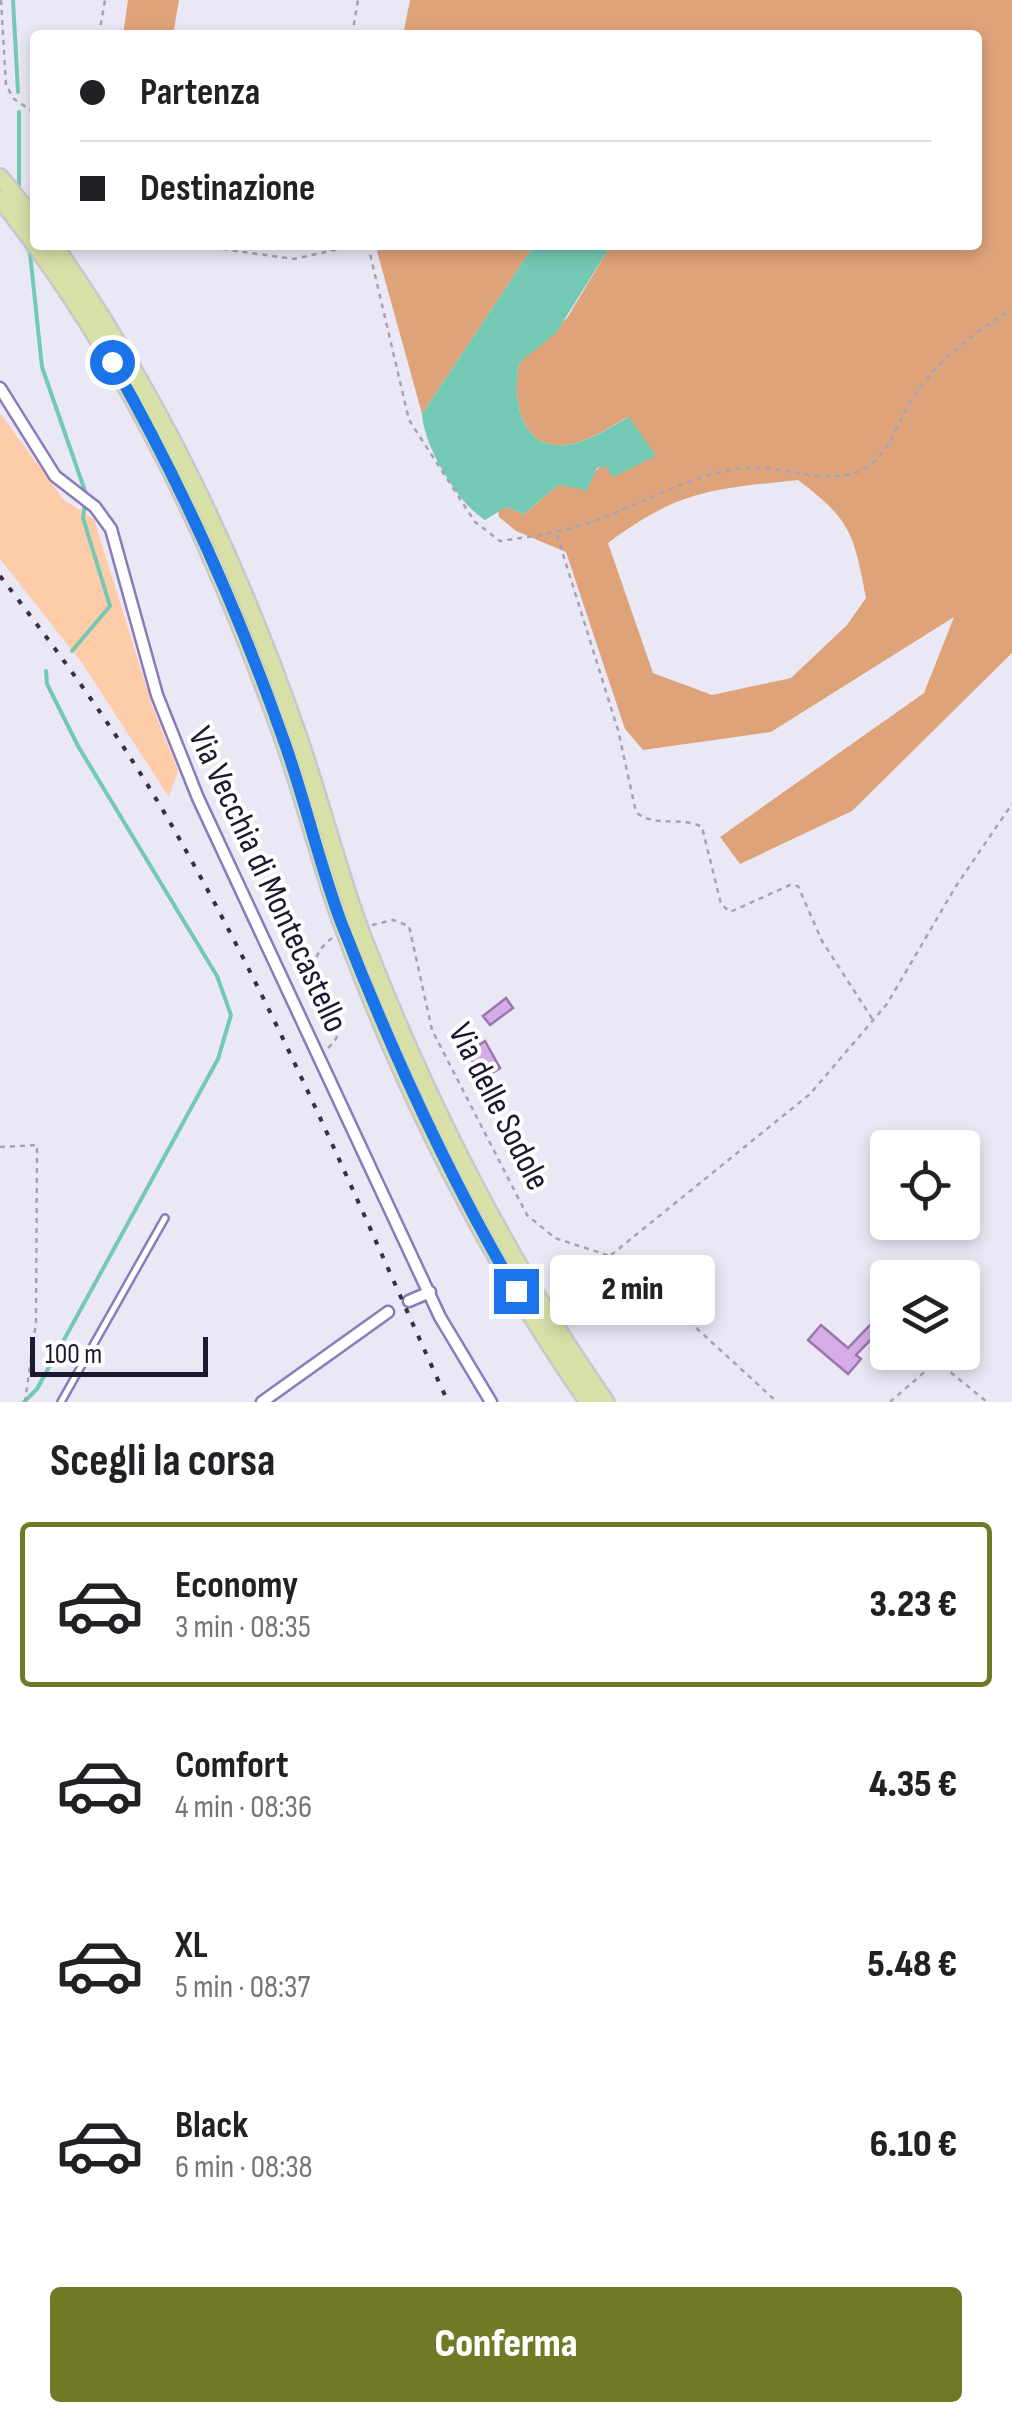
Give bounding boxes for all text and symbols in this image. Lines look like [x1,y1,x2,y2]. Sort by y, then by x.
text: Partenza [140,70,260,115]
text: Destinazione [140,166,315,211]
route start [90,340,135,385]
street label: Via Vecchia di Montecastello [178,720,357,1039]
street label: Via delle Sodole [438,1016,559,1197]
map controls [870,1130,980,1370]
button: locate [870,1130,980,1240]
callout: 2 min [551,1256,716,1326]
button: layers [870,1260,980,1370]
route end [494,1269,539,1314]
text: 2 min [601,1270,664,1309]
scale bar [30,1332,208,1376]
text: 100 m [45,1338,102,1371]
text: Scegli la corsa [50,1434,276,1489]
icon: car [55,1560,145,1650]
text: Economy [175,1563,298,1608]
text: 3.23 € [870,1582,957,1627]
text: 3 min · 08:35 [175,1608,311,1647]
icon: car [55,1740,145,1830]
text: Comfort [175,1743,289,1788]
text: 4.35 € [869,1762,957,1807]
text: 4 min · 08:36 [175,1788,312,1827]
icon: car [55,1920,145,2010]
text: XL [175,1923,208,1968]
text: 5.48 € [868,1942,957,1987]
text: 5 min · 08:37 [175,1968,310,2007]
icon: car [55,2100,145,2190]
text: Black [175,2103,248,2148]
text: 6.10 € [870,2122,957,2167]
text: 6 min · 08:38 [175,2148,313,2187]
button: Conferma [50,2287,962,2402]

